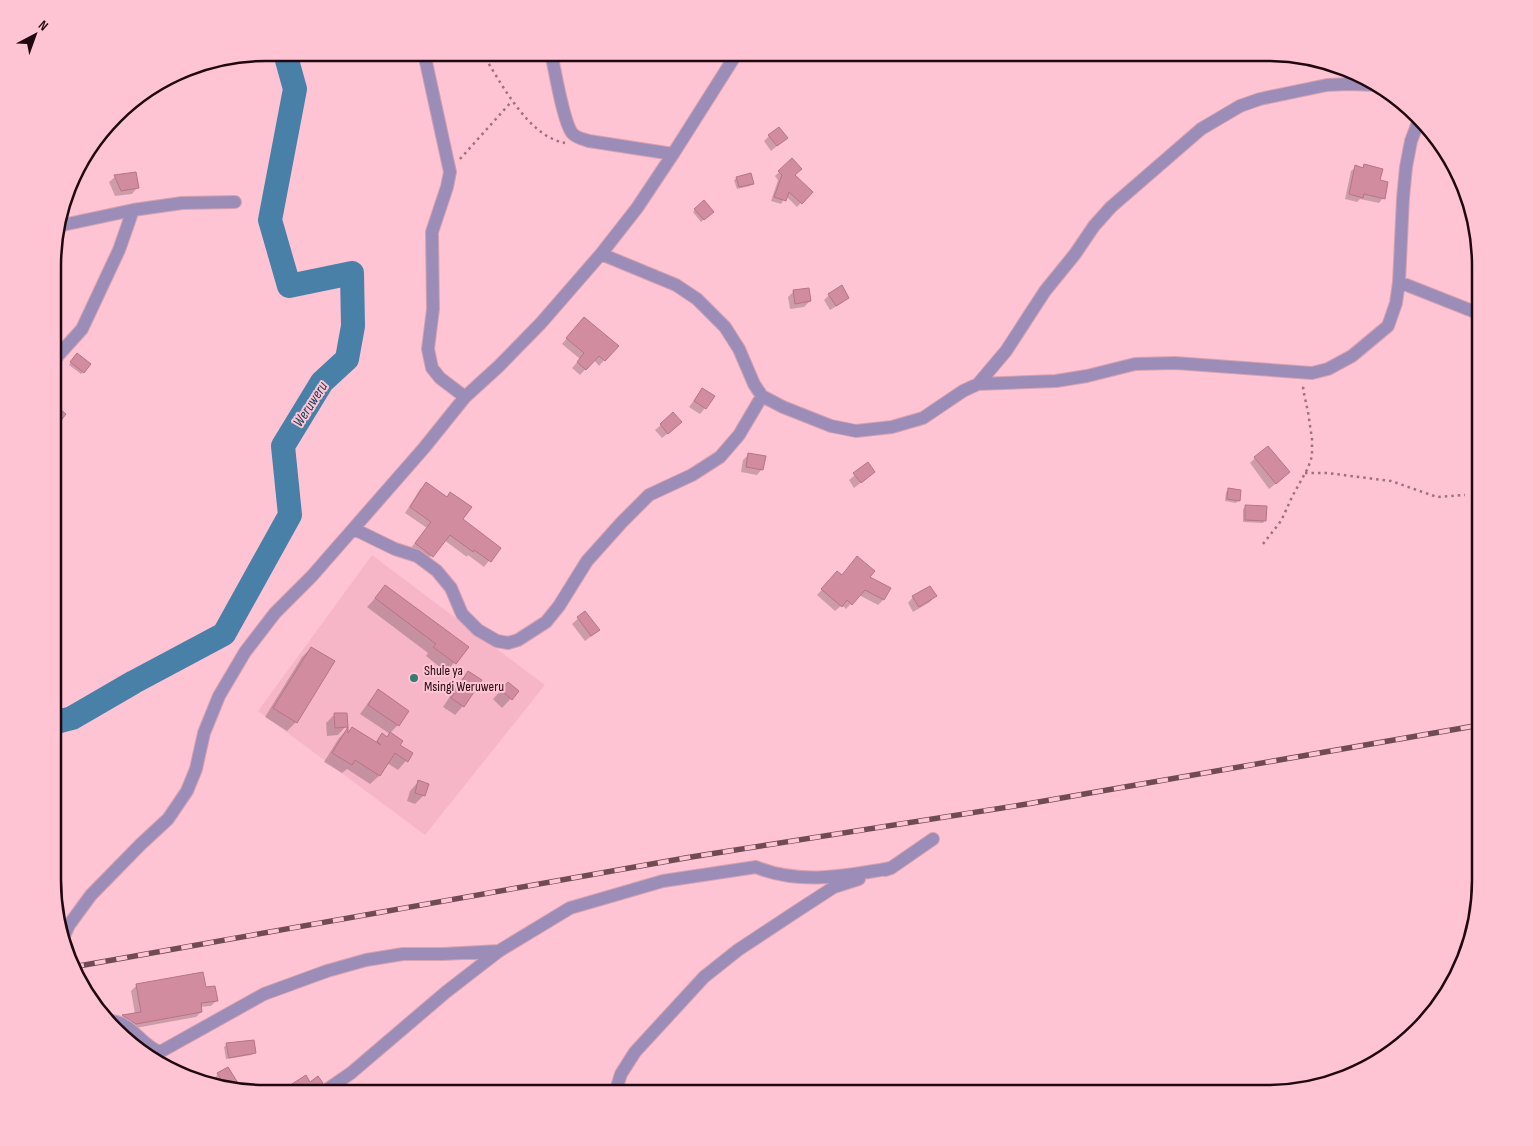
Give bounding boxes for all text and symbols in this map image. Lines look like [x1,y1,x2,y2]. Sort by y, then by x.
north arrow [10,10,60,60]
text: N [35,17,52,34]
water label: Weruweru [289,377,332,430]
place label: Shule ya Msingi Weruweru [424,662,504,695]
marker: Shule ya Msingi Weruweru [408,672,420,684]

